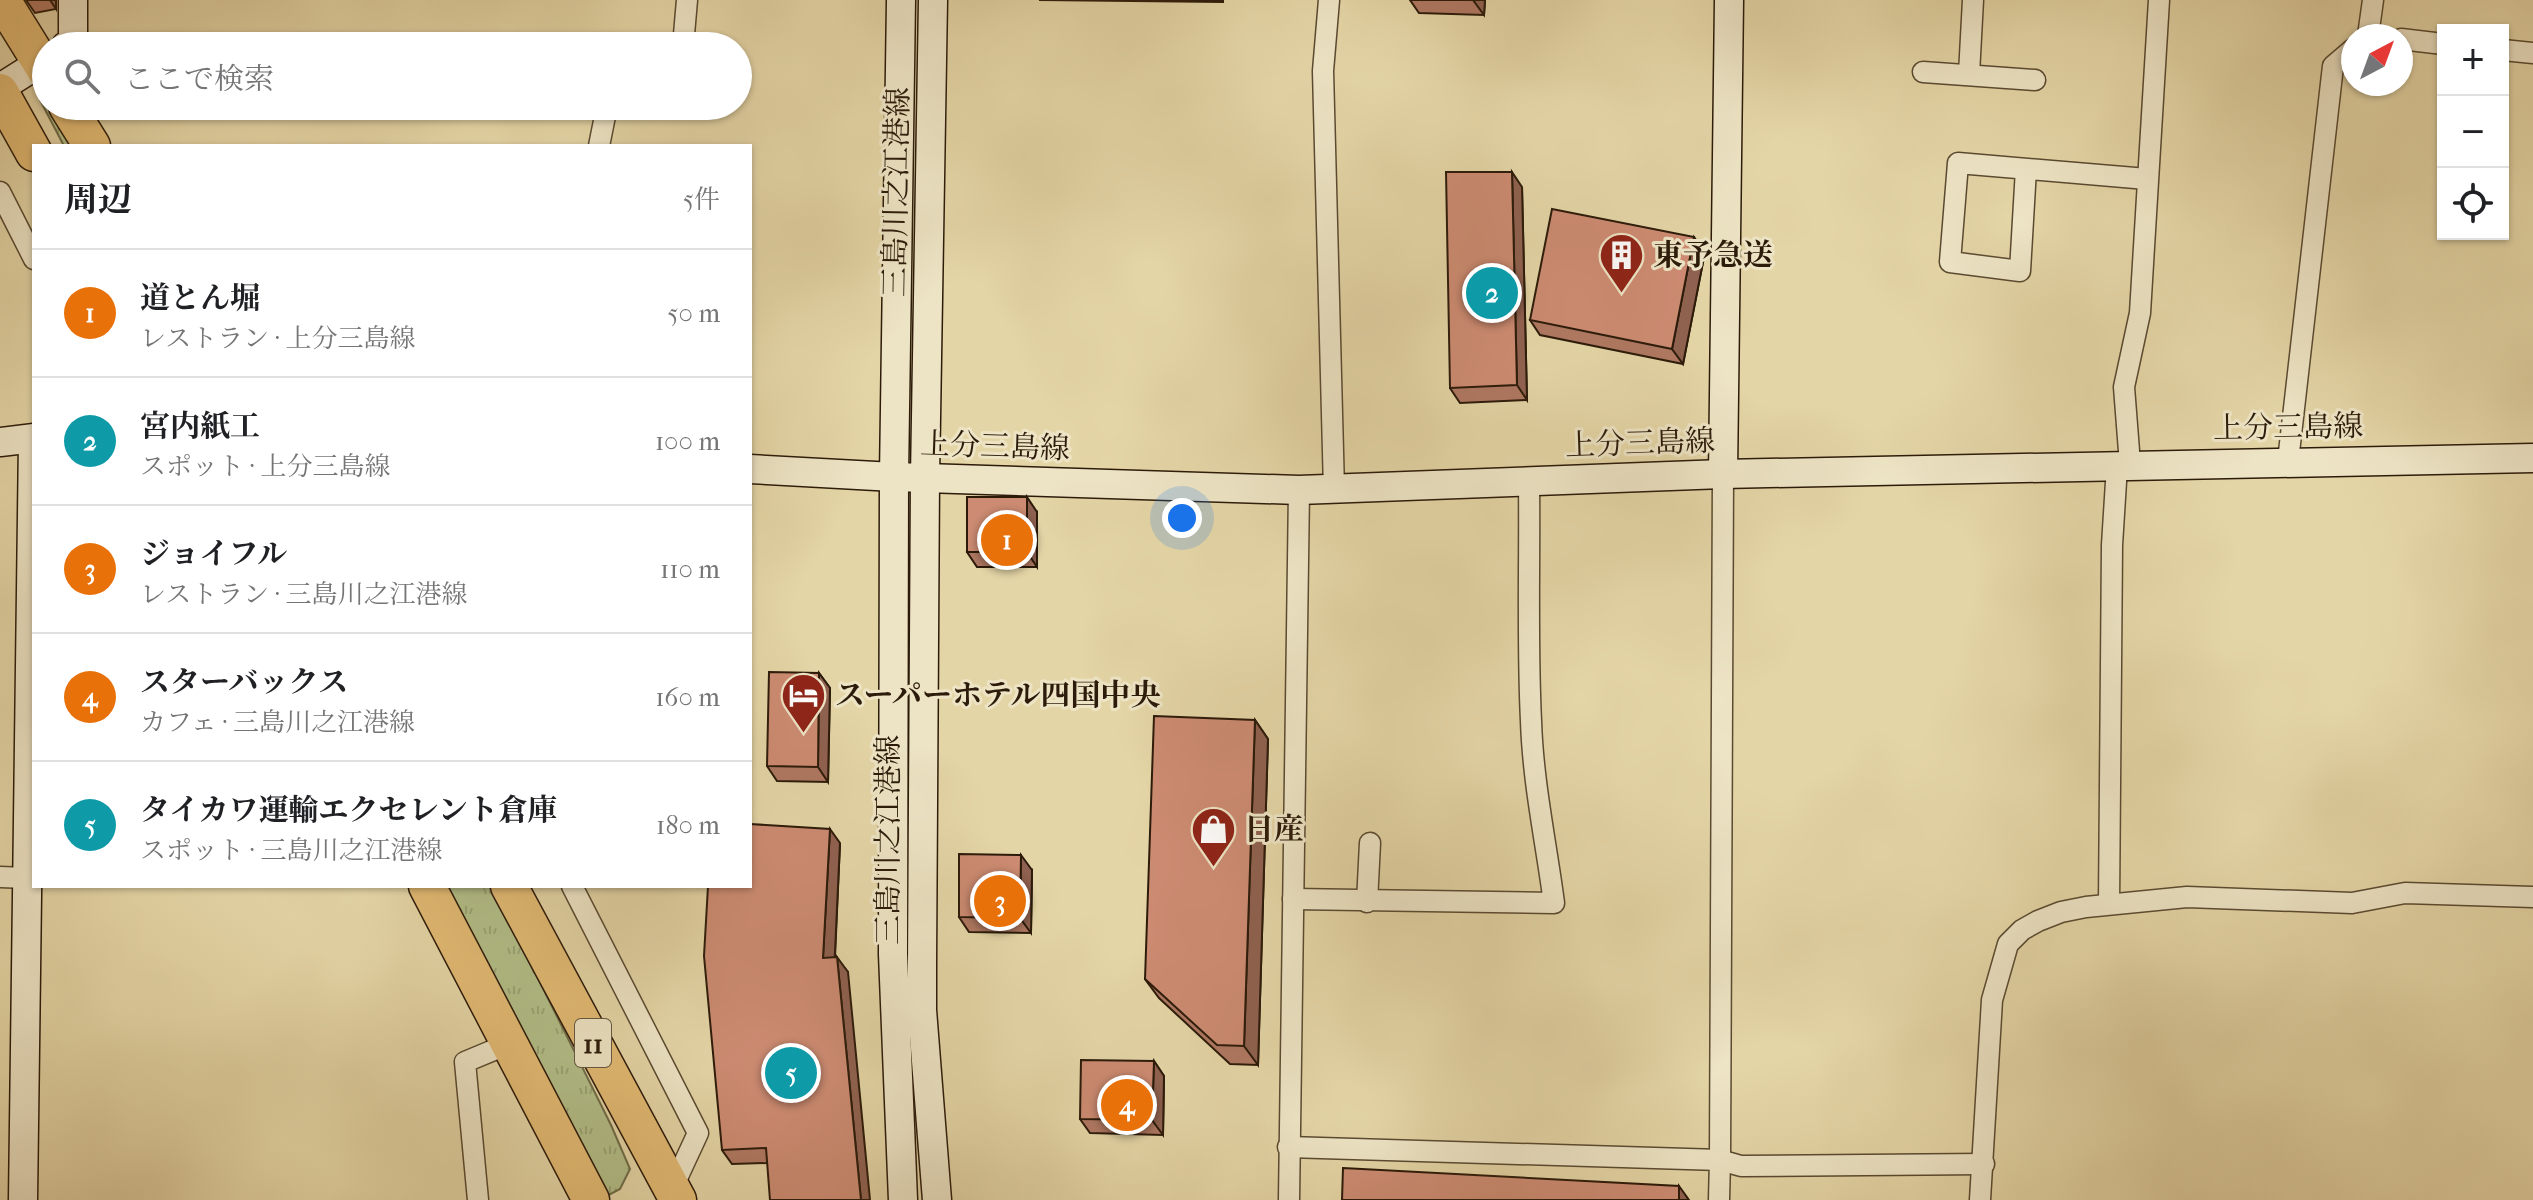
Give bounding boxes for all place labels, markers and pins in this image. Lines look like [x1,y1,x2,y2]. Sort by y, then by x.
building icon: 東予急送 [1598,231,1646,294]
place label: 東予急送 [1653,238,1773,273]
pin: 2 [1466,263,1518,323]
pin: 1 [981,510,1033,570]
hotel icon: スーパーホテル四国中央 [780,671,828,734]
place label: スーパーホテル四国中央 [835,678,1161,713]
shop icon: 日産 [1189,805,1237,868]
place label: 日産 [1244,812,1304,847]
pin: 3 [974,871,1026,931]
pin: 5 [765,1043,817,1103]
pin: 4 [1101,1075,1153,1135]

